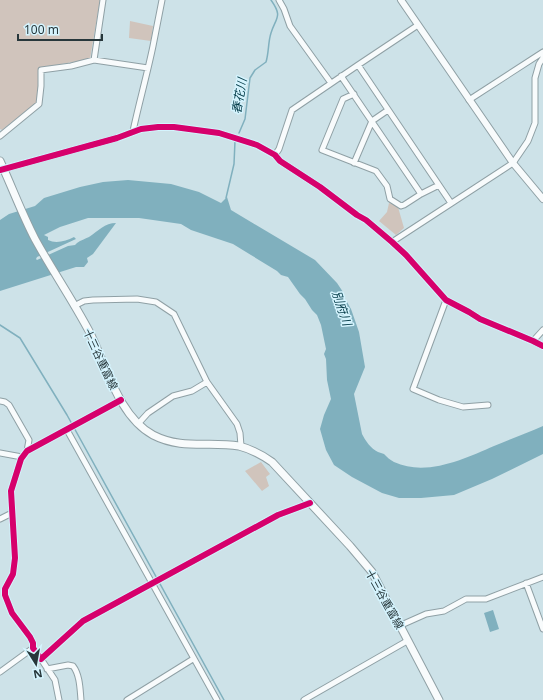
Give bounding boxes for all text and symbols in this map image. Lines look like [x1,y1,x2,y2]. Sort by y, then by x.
scale bar [18,16,102,42]
text: 100 m [24,21,59,38]
water label: 春花川 [228,75,251,115]
water label: 別府川 [328,288,357,330]
street label: 十三谷重富線 [80,326,122,392]
street label: 十三谷重富線 [362,567,408,631]
north arrow [16,644,56,684]
text: N [32,666,44,683]

